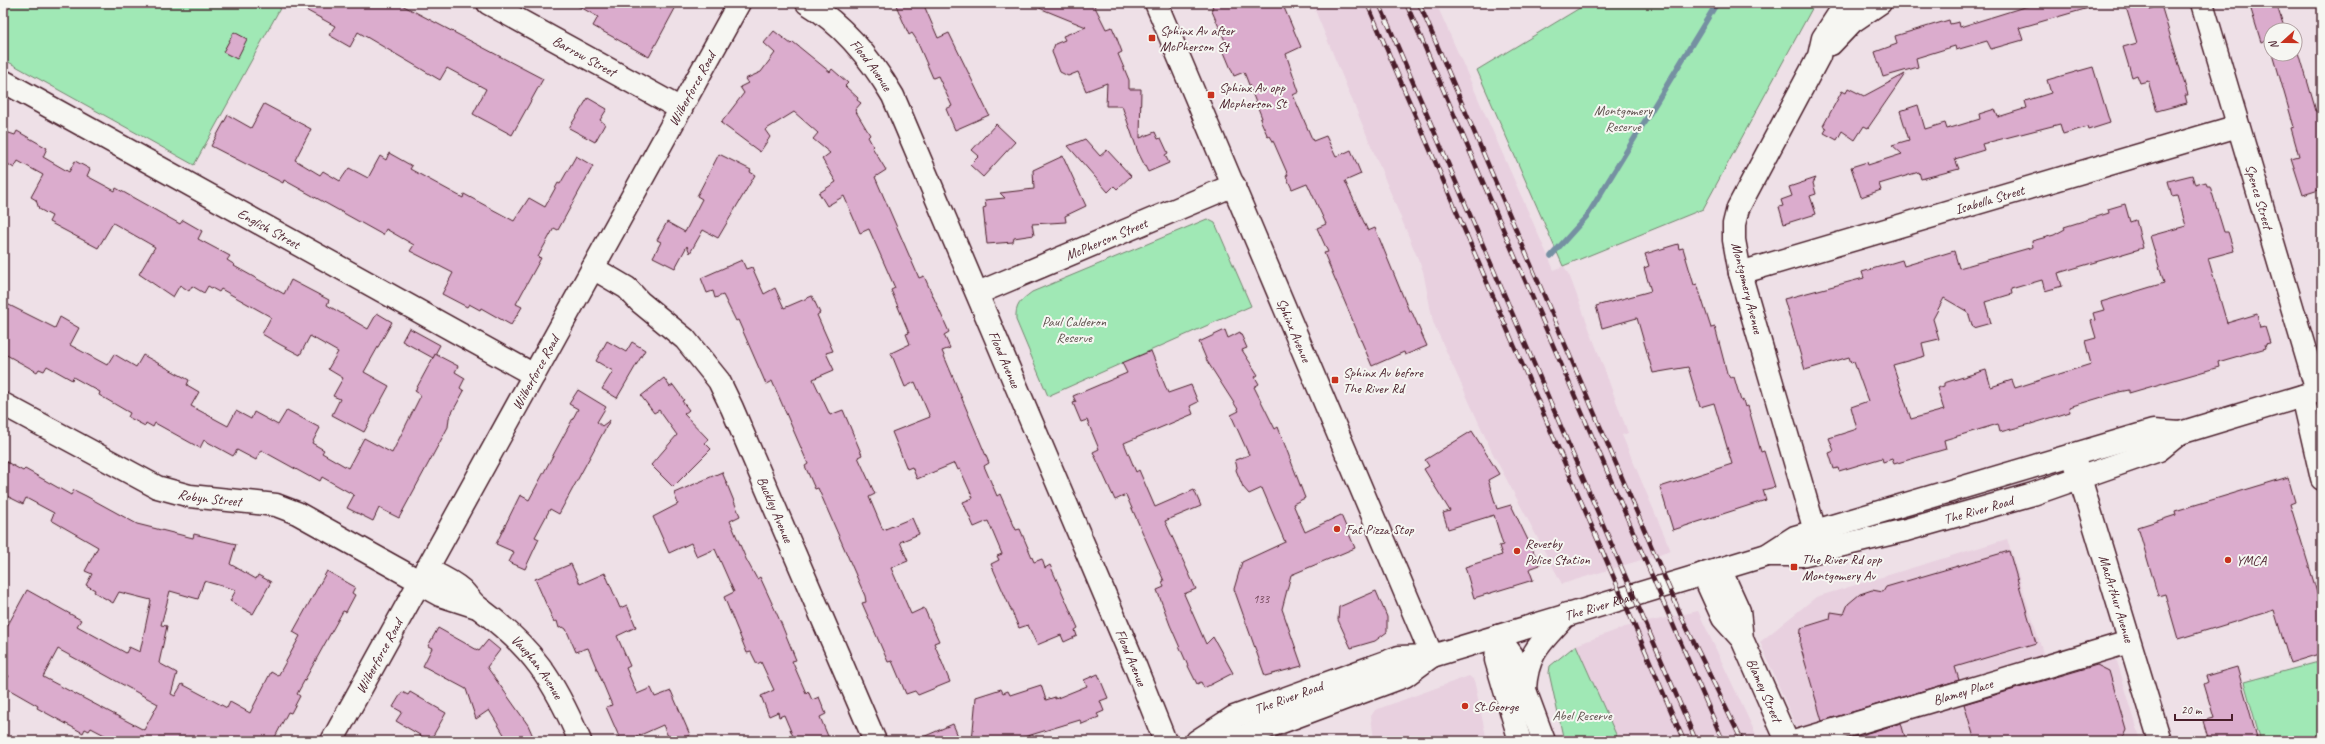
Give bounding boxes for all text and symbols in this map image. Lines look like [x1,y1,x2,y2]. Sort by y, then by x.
place label: Sphinx Av after McPherson St [1160,22,1235,55]
north arrow [2263,22,2303,62]
street label: Barrow Street [550,32,621,81]
marker: Sphinx Av after McPherson St [1147,33,1157,43]
street label: Flood Avenue [847,35,897,95]
text: N [2265,38,2281,51]
street label: Wilberforce Road [665,46,720,129]
place label: Sphinx Av opp Mcpherson St [1219,79,1288,112]
marker: Sphinx Av opp Mcpherson St [1206,90,1216,100]
park label: Montgomery Reserve [1594,102,1653,135]
street label: Spence Street [2242,162,2278,233]
street label: Isabella Street [1953,181,2027,218]
street label: English Street [235,204,304,253]
street label: McPherson Street [1063,214,1151,264]
street label: Montgomery Avenue [1727,241,1767,337]
street label: Sphinx Avenue [1273,295,1316,366]
park label: Paul Calderon Reserve [1042,313,1107,346]
street label: Flood Avenue [985,328,1025,392]
street label: Wilberforce Road [508,330,564,412]
place label: Sphinx Av before The River Rd [1343,364,1424,397]
marker: Sphinx Av before The River Rd [1330,375,1340,385]
street label: Buckley Avenue [754,474,798,546]
street label: Robyn Street [176,485,244,510]
street label: The River Road [1942,491,2017,527]
place label: Fat Pizza Stop [1345,521,1414,538]
marker: Fat Pizza Stop [1332,524,1342,534]
place label: Revesby Police Station [1525,535,1591,568]
marker: Revesby Police Station [1512,546,1522,556]
place label: The River Rd opp Montgomery Av [1802,551,1882,584]
place label: YMCA [2236,552,2267,569]
street label: MacArthur Avenue [2095,553,2138,646]
marker: YMCA [2223,555,2233,565]
marker: The River Rd opp Montgomery Av [1789,562,1799,572]
street label: The River Road [1562,587,1638,624]
house number: 133 [1253,591,1271,607]
street label: Wilberforce Road [352,614,407,696]
street label: Flood Avenue [1112,627,1151,690]
street label: Vaughan Avenue [508,631,568,703]
street label: Blamey Street [1743,656,1787,727]
street label: Blamey Place [1931,674,1996,708]
street label: The River Road [1252,676,1327,717]
scale bar [2175,696,2232,722]
place label: St.George [1473,698,1520,715]
marker: St.George [1460,701,1470,711]
text: 20 m [2181,702,2203,718]
park label: Abel Reserve [1553,707,1613,724]

